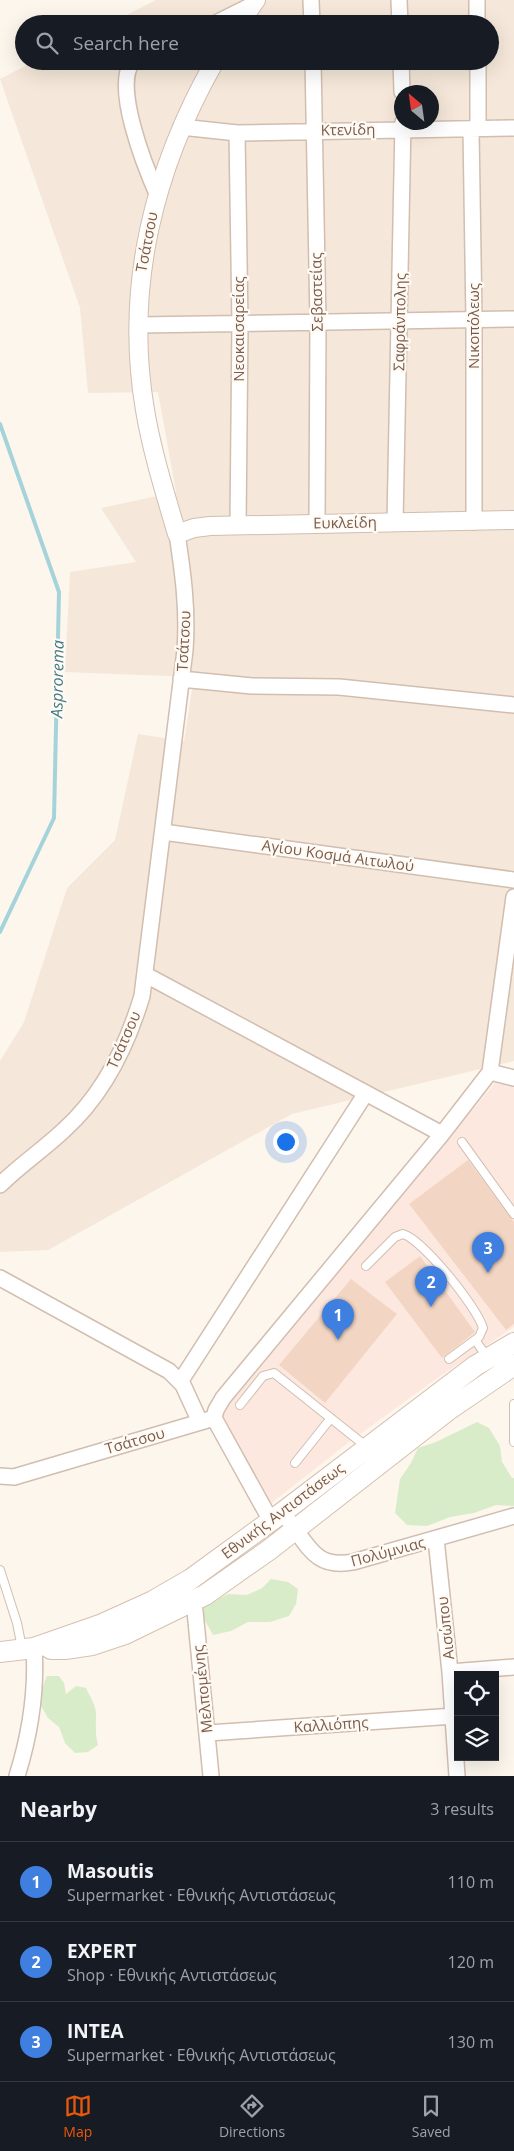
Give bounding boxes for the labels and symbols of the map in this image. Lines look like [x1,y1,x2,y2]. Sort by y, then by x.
north arrow [394,85,439,130]
street label: Κτενίδη [320,119,376,139]
street label: Τσάτσου [130,210,162,274]
street label: Σεβαστείας [305,252,327,332]
street label: Σαφράνπολης [388,273,410,371]
street label: Νεοκαισαρείας [228,276,248,382]
street label: Νικοπόλεως [463,283,483,369]
street label: Ευκλείδη [313,511,377,533]
street label: Τσάτσου [171,610,195,672]
water label: Asprorema [45,640,69,719]
street label: Αγίου Κοσμά Αιτωλού [261,834,416,876]
street label: Τσάτσου [102,1008,145,1072]
your location [273,1129,299,1155]
pin: 3 [472,1232,504,1273]
pin: 2 [415,1266,447,1307]
pin: 1 [322,1299,354,1340]
street label: Τσάτσου [103,1422,167,1458]
street label: Εθνικής Αντιστάσεως [217,1457,348,1563]
street label: Πολύμνιας [348,1532,427,1571]
street label: Αισώπου [432,1596,458,1661]
street label: Μελπομένης [187,1644,217,1734]
street label: Καλλιόπης [293,1711,369,1737]

